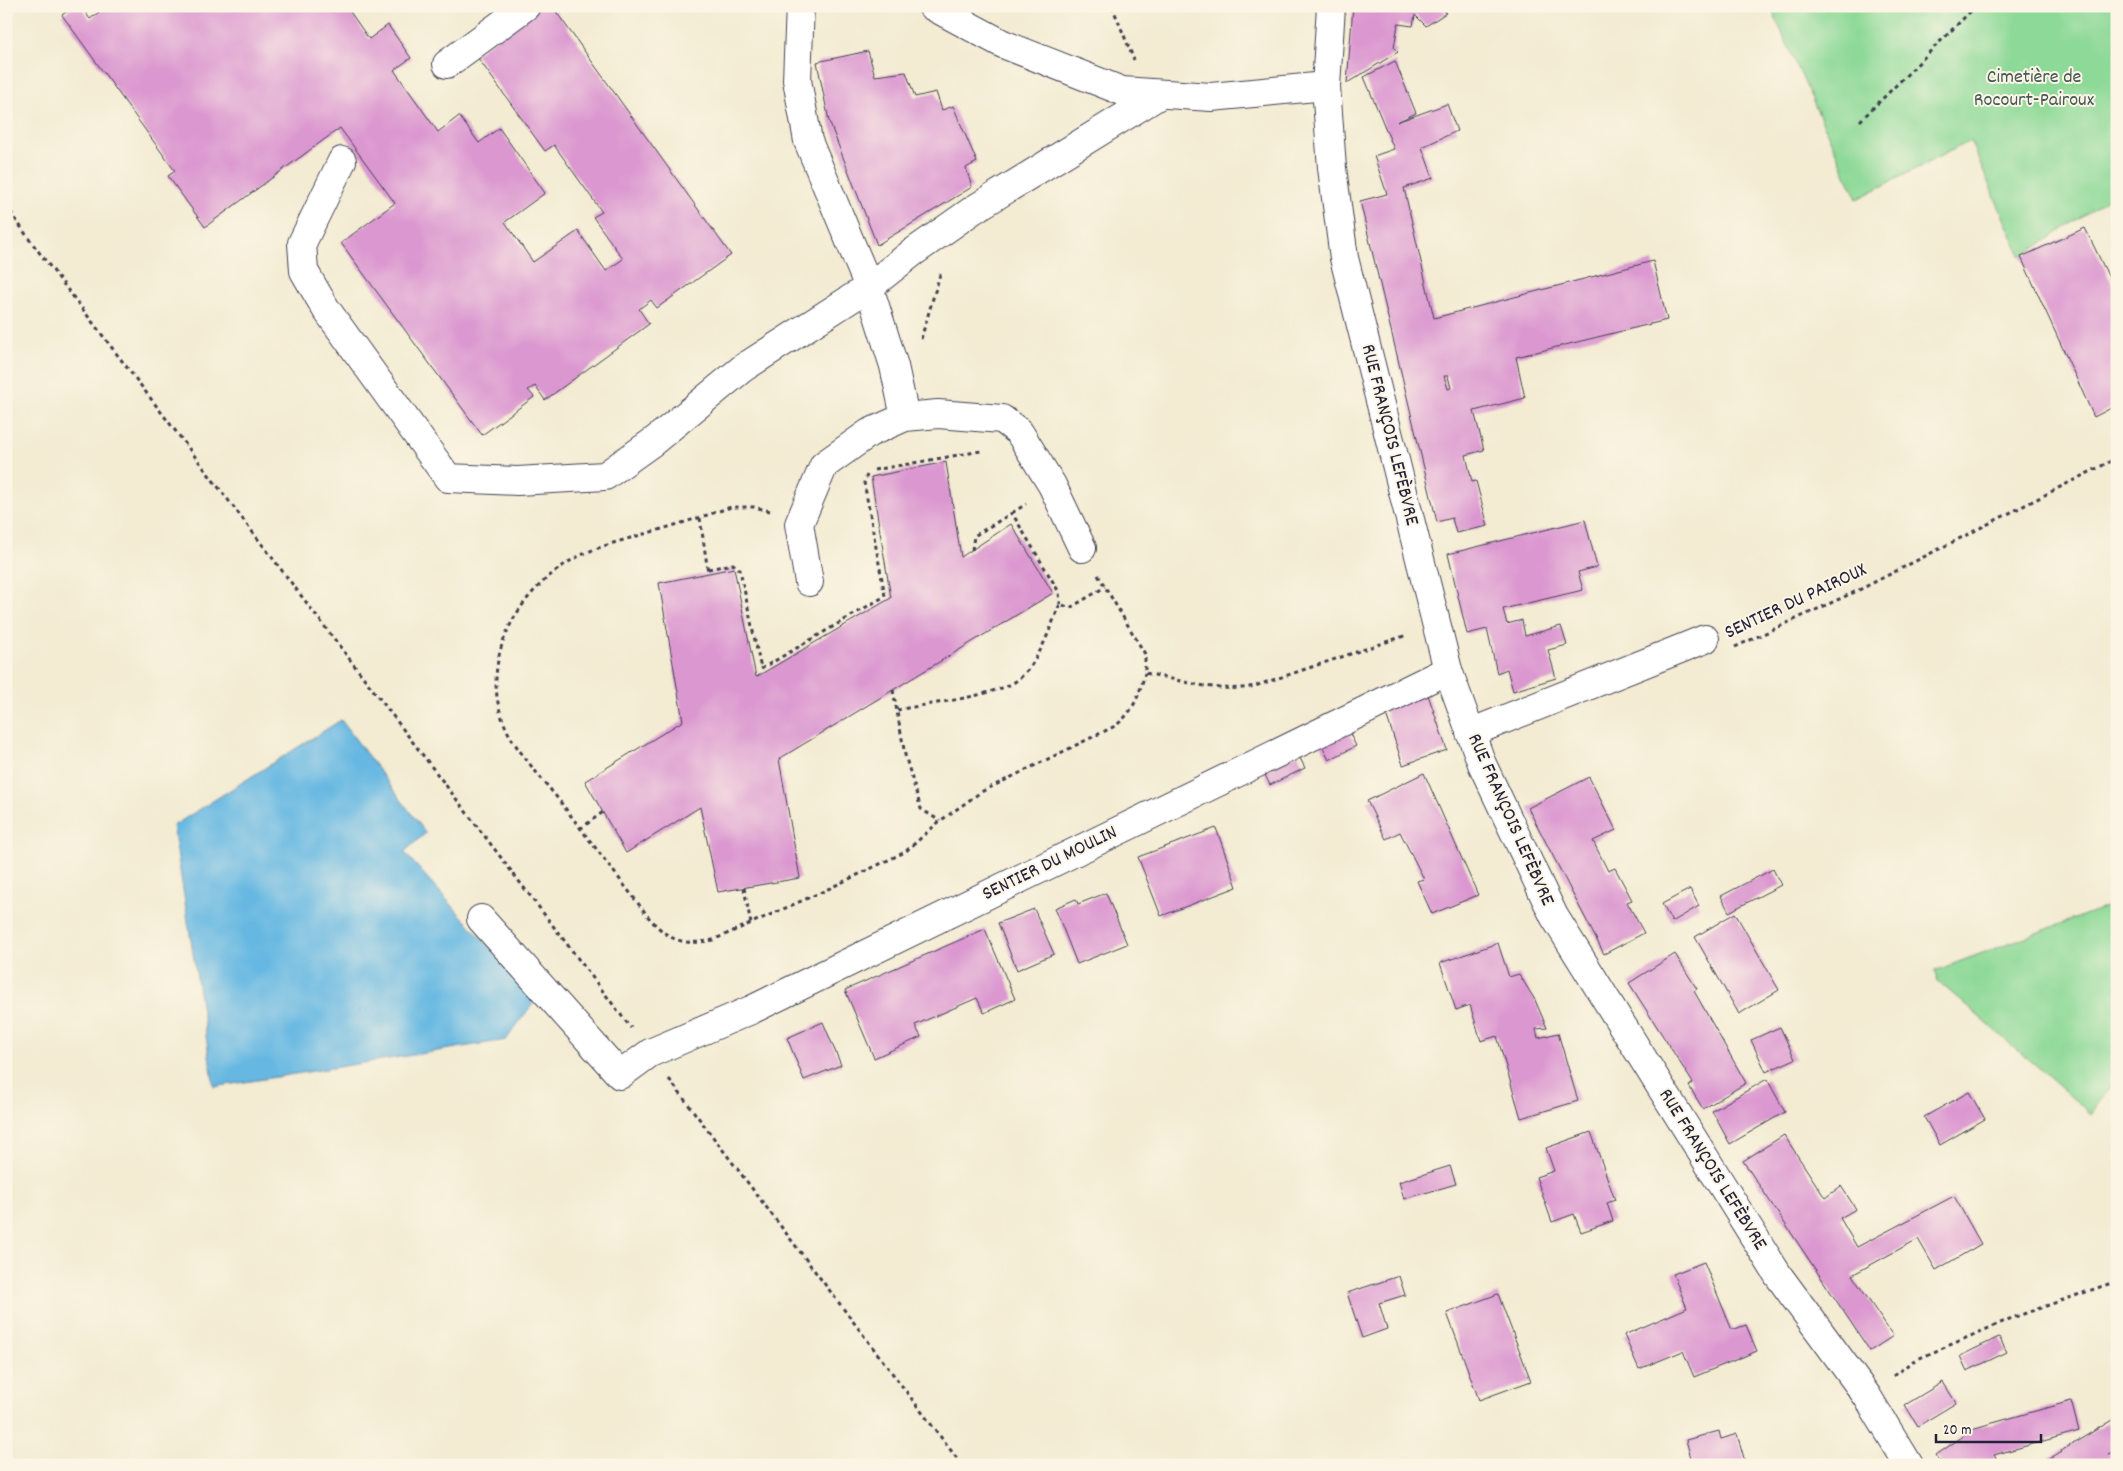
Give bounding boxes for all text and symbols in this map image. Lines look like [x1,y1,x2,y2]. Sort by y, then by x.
park label: Cimetière de Rocourt-Pairoux [1974,64,2095,115]
street label: RUE FRANÇOIS LEFÈBVRE [1353,341,1425,529]
street label: SENTIER DU PAIROUX [1720,557,1872,647]
street label: RUE FRANÇOIS LEFÈBVRE [1459,729,1561,911]
street label: SENTIER DU MOULIN [978,819,1122,909]
street label: RUE FRANÇOIS LEFÈBVRE [1651,1084,1773,1256]
scale bar [1936,1411,2040,1443]
text: 20 m [1943,1420,1971,1442]

